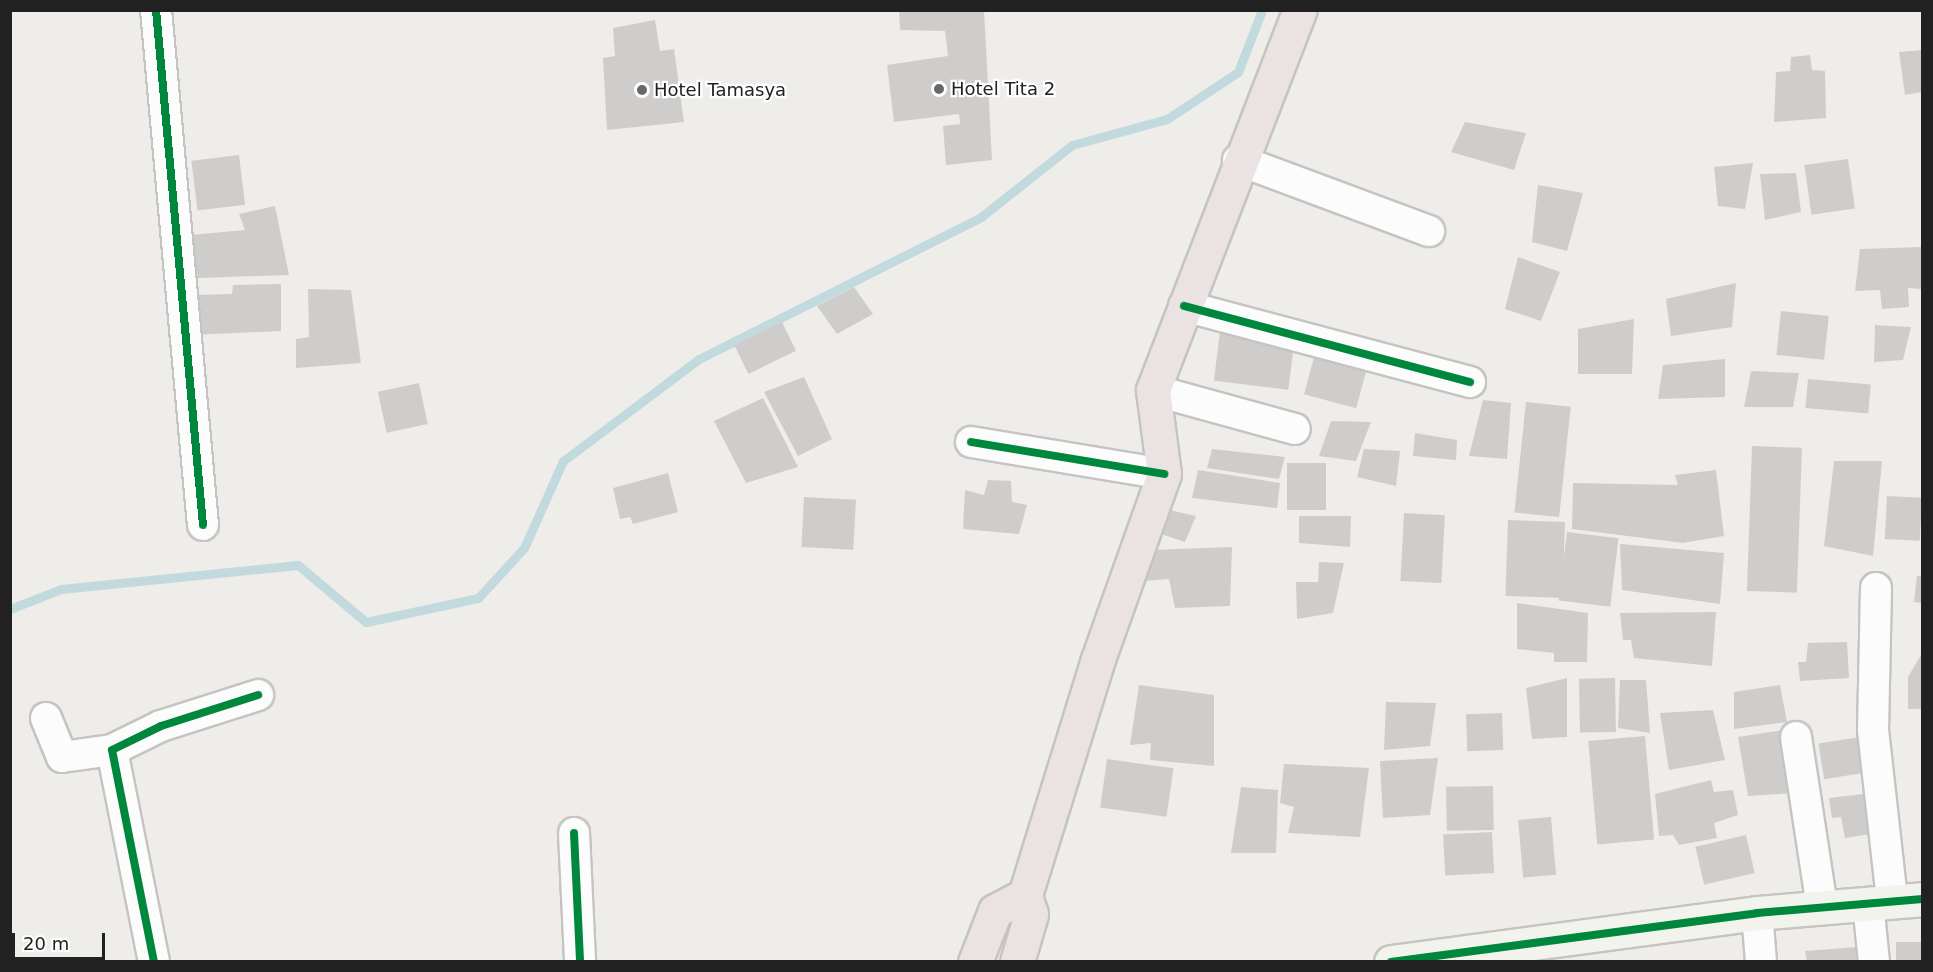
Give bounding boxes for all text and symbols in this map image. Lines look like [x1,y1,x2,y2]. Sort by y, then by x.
place label: Hotel Tita 2 [951,78,1055,100]
place label: Hotel Tamasya [654,79,786,101]
marker: Hotel Tita 2 [932,82,946,96]
marker: Hotel Tamasya [635,83,649,97]
scale bar [15,921,108,959]
text: 20 m [23,933,69,954]

